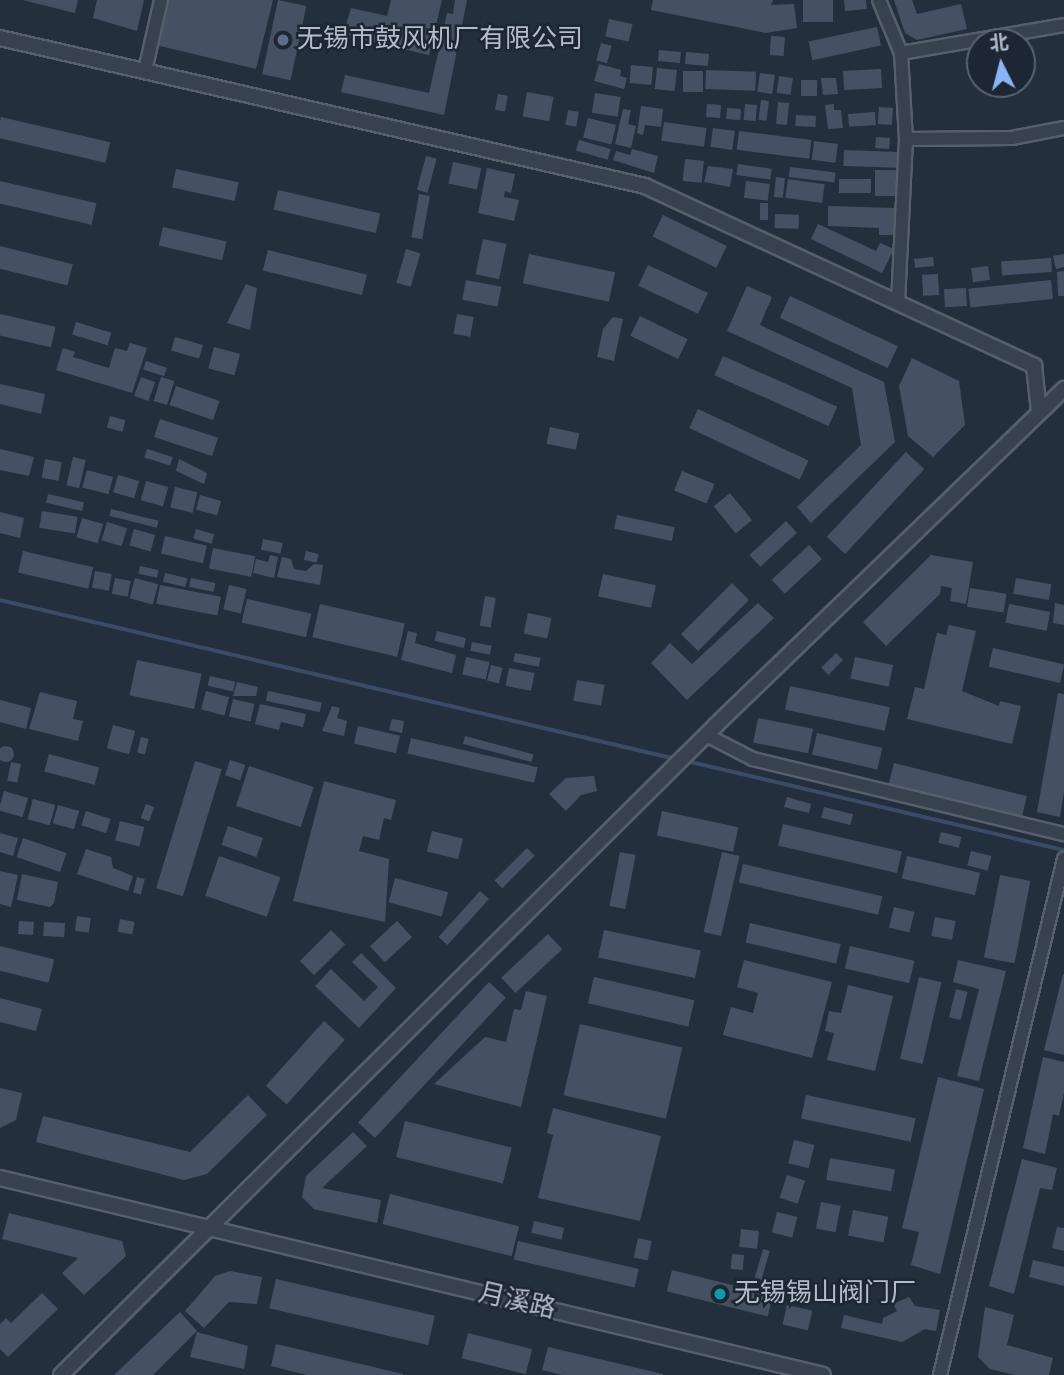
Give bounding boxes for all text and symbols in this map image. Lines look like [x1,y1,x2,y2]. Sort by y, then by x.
place label: 无锡市鼓风机厂有限公司 [297,24,583,56]
north arrow [966,28,1036,98]
text: 北 [988,31,1010,56]
marker: 无锡市鼓风机厂有限公司 [275,32,291,48]
street label: 月溪路 [475,1278,559,1326]
place label: 无锡锡山阀门厂 [734,1278,916,1310]
marker: 无锡锡山阀门厂 [712,1286,728,1302]

